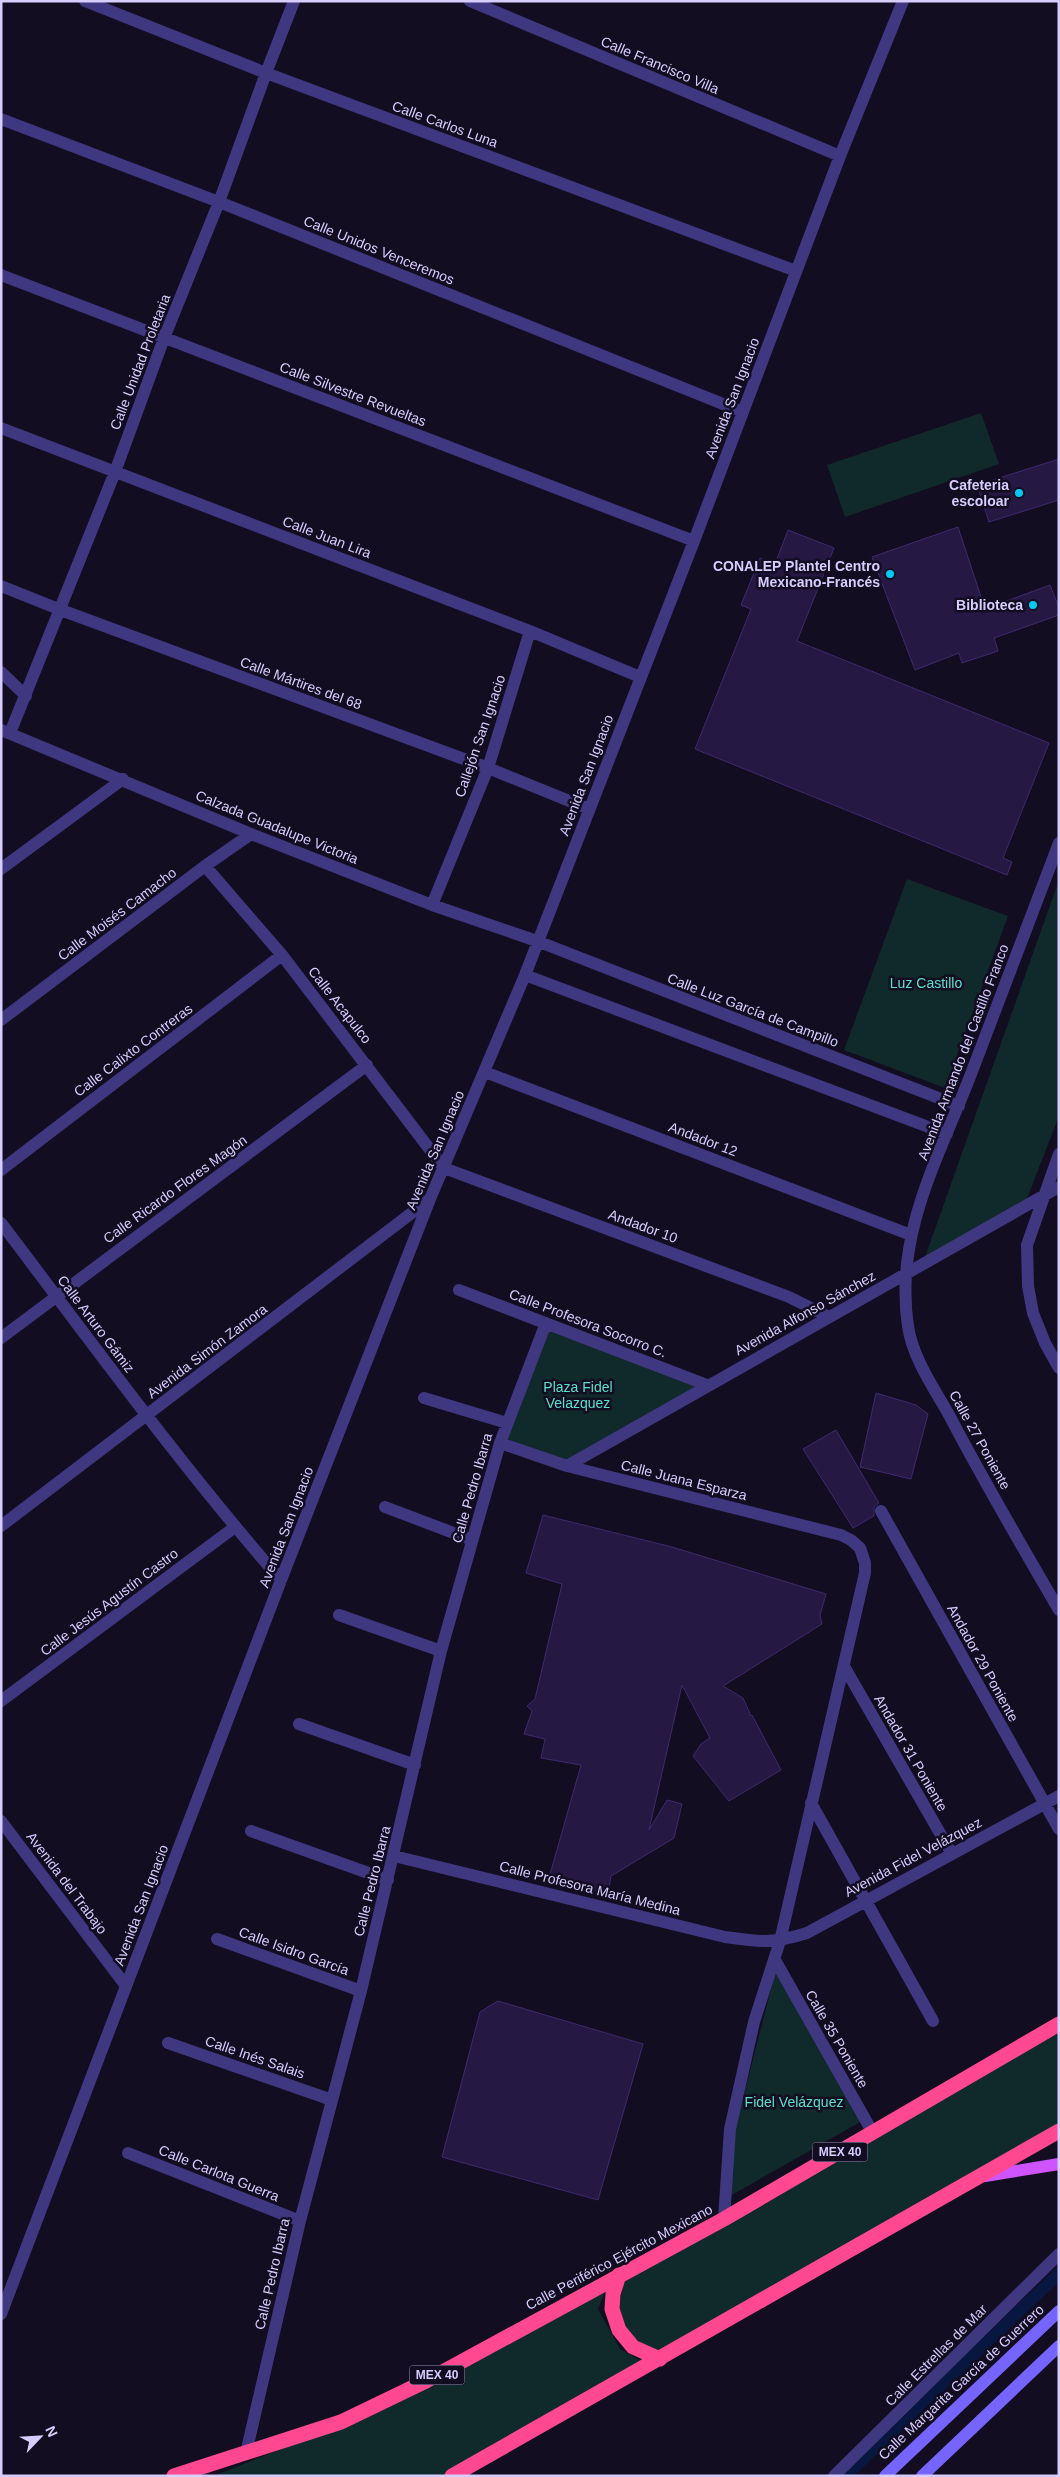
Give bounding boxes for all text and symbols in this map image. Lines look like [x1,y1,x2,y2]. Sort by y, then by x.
street label: Calle Francisco Villa [599,33,722,97]
street label: Calle Carlos Luna [390,97,500,151]
street label: Calle Unidos Venceremos [301,212,457,288]
street label: Calle Unidad Proletaria [107,292,173,432]
street label: Avenida San Ignacio [702,335,763,461]
street label: Calle Silvestre Revueltas [277,359,429,429]
place label: Cafeteria escoloar [949,477,1010,509]
marker: Cafeteria escoloar [1013,487,1025,499]
street label: Calle Juan Lira [281,513,374,561]
place label: CONALEP Plantel Centro Mexicano-Francés [713,558,880,590]
marker: CONALEP Plantel Centro Mexicano-Francés [884,568,896,580]
place label: Biblioteca [956,597,1023,613]
marker: Biblioteca [1027,599,1039,611]
street label: Calle Mártires del 68 [238,654,364,713]
street label: Callejón San Ignacio [452,672,509,799]
street label: Avenida San Ignacio [556,712,617,838]
street label: Calzada Guadalupe Victoria [193,787,361,867]
street label: Calle Moisés Camacho [55,864,179,964]
street label: Avenida Armando del Castillo Franco [914,942,1012,1162]
street label: Calle Acapulco [305,964,375,1047]
street label: Calle Luz García de Campillo [665,970,841,1050]
park label: Luz Castillo [890,975,962,991]
street label: Calle Calixto Contreras [71,1000,195,1100]
street label: Avenida San Ignacio [403,1088,467,1212]
street label: Andador 12 [666,1119,740,1160]
street label: Calle Ricardo Flores Magón [100,1132,250,1246]
street label: Andador 10 [606,1206,680,1246]
street label: Avenida Alfonso Sánchez [732,1268,878,1358]
street label: Calle Arturo Gámiz [54,1272,138,1376]
street label: Calle Profesora Socorro C. [507,1286,669,1360]
street label: Avenida Simón Zamora [144,1301,270,1401]
park label: Plaza Fidel Velazquez [543,1379,613,1411]
street label: Calle 27 Poniente [946,1388,1014,1492]
street label: Calle Pedro Ibarra [449,1431,495,1545]
street label: Calle Juana Esparza [619,1457,749,1503]
street label: Avenida San Ignacio [256,1464,317,1590]
street label: Calle Jesús Agustín Castro [37,1545,181,1659]
street label: Andador 29 Poniente [944,1602,1022,1725]
street label: Andador 31 Poniente [871,1692,951,1814]
street label: Avenida Fidel Velázquez [842,1814,984,1900]
street label: Calle Pedro Ibarra [350,1824,394,1938]
street label: Avenida del Trabajo [23,1829,111,1937]
street label: Avenida San Ignacio [111,1842,172,1968]
street label: Calle Profesora María Medina [498,1858,682,1918]
street label: Calle Isidro García [237,1924,351,1978]
street label: Calle 35 Poniente [802,1987,872,2091]
street label: Calle Inés Salais [203,2032,307,2082]
park label: Fidel Velázquez [745,2094,843,2110]
street label: Calle Carlota Guerra [156,2142,282,2205]
road number: MEX 40 [812,2142,868,2162]
street label: Calle Periférico Ejército Mexicano [523,2201,715,2313]
street label: Calle Pedro Ibarra [251,2217,293,2331]
street label: Calle Margarita García de Guerrero [875,2301,1047,2463]
street label: Calle Estrellas de Mar [882,2301,990,2409]
road number: MEX 40 [410,2366,464,2384]
north arrow [15,2412,65,2462]
text: N [42,2424,61,2439]

